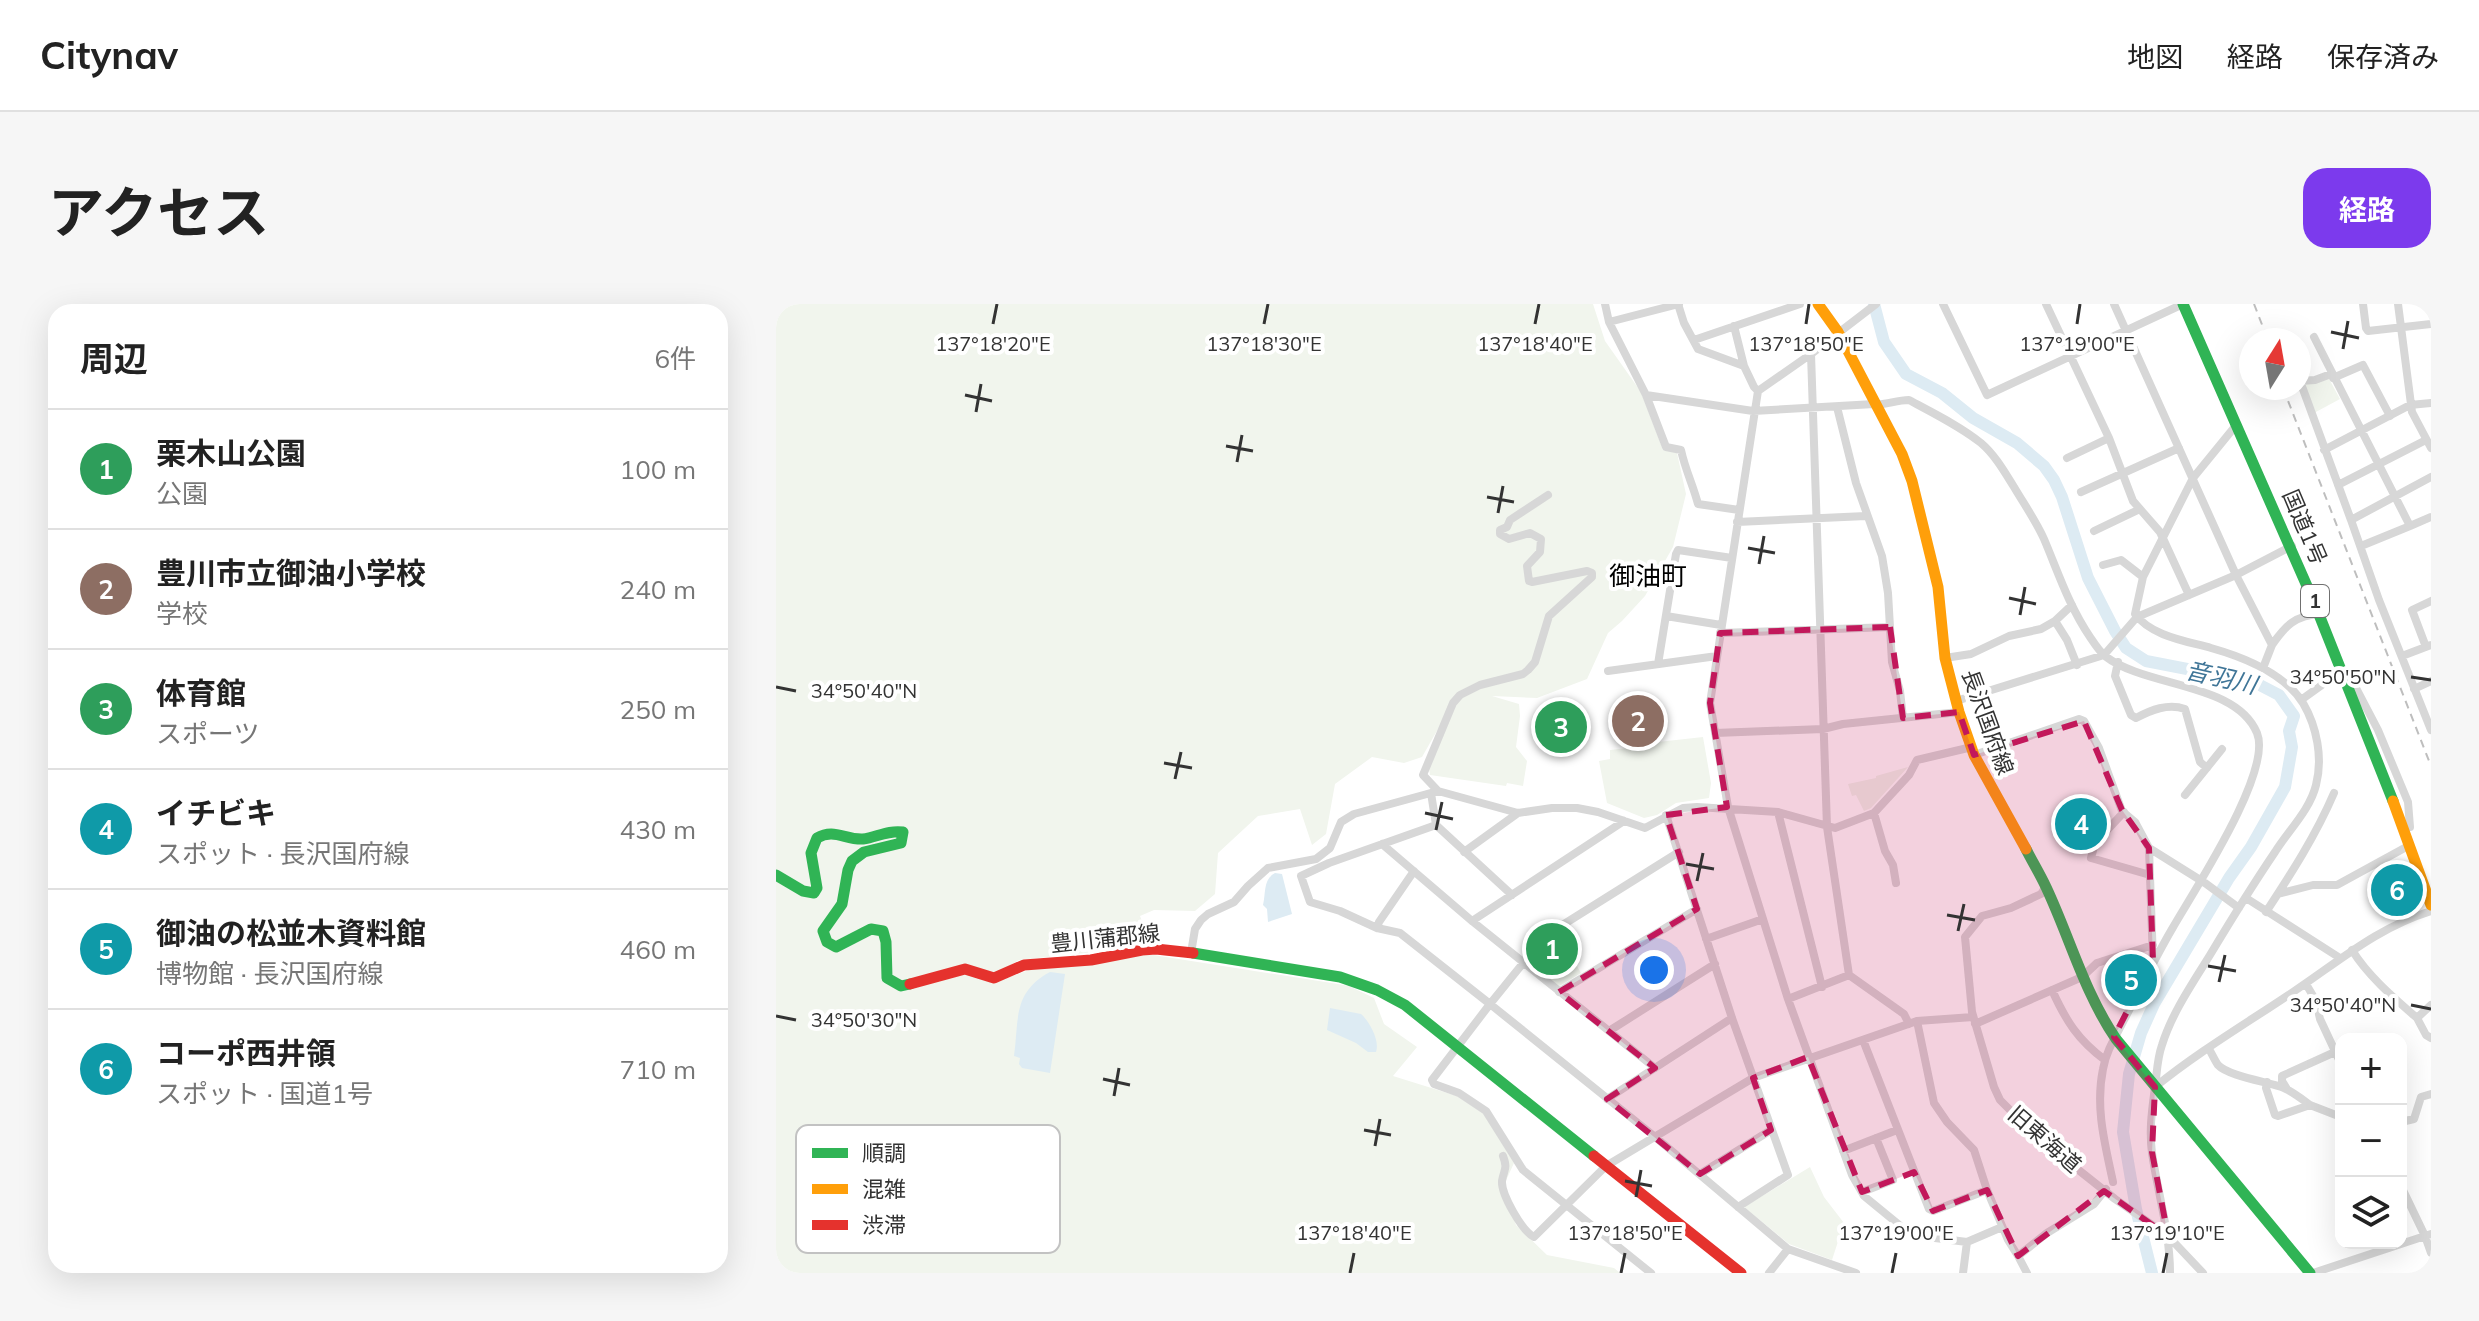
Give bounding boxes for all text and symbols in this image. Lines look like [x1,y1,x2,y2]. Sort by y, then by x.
text: Citynav [40,31,178,79]
text: 地図 [2127,39,2183,74]
text: 経路 [2227,39,2283,74]
text: 保存済み [2327,39,2439,74]
button: 経路 [2303,168,2431,248]
text: アクセス [48,177,269,247]
north arrow [2239,328,2311,400]
text: 137°18'20"E [935,331,1051,356]
text: 137°18'30"E [1206,331,1322,356]
text: 137°18'40"E [1477,331,1593,356]
text: 137°18'50"E [1748,331,1864,356]
text: 137°19'00"E [2019,331,2135,356]
text: 周辺 [80,337,148,380]
text: 6件 [654,342,696,375]
text: 栗木山公園 [156,434,306,472]
text: 1 [98,453,114,486]
text: 100 m [620,453,696,486]
text: 公園 [156,477,208,510]
street label: 国道1号 [2277,485,2333,569]
text: 豊川市立御油小学校 [156,554,426,592]
district label: 御油町 [1609,559,1687,592]
text: 2 [98,573,114,606]
text: 240 m [620,573,696,606]
road number: 1 [2301,585,2329,617]
text: 学校 [156,597,208,630]
water label: 音羽川 [2183,654,2263,700]
text: 34°50'50"N [2290,664,2396,689]
street label: 長沢国府線 [1956,666,2020,778]
text: 体育館 [156,674,246,712]
text: 34°50'40"N [811,678,917,703]
pin: 2 [1612,691,1664,751]
text: 3 [98,693,114,726]
text: 250 m [620,693,696,726]
pin: 3 [1535,697,1587,757]
text: スポーツ [156,717,259,750]
text: イチビキ [156,794,276,832]
pin: 4 [2055,794,2107,854]
text: 4 [98,813,114,846]
text: 430 m [620,813,696,846]
text: スポット · 長沢国府線 [156,837,410,870]
pin: 6 [2371,860,2423,920]
text: 御油の松並木資料館 [156,914,426,952]
street label: 豊川蒲郡線 [1049,918,1161,958]
pin: 1 [1526,919,1578,979]
text: 5 [98,933,114,966]
text: 460 m [620,933,696,966]
your location [1634,950,1674,990]
pin: 5 [2105,950,2157,1010]
text: 博物館 · 長沢国府線 [156,957,384,990]
text: 34°50'40"N [2290,992,2396,1017]
text: 34°50'30"N [811,1007,917,1032]
map controls [2335,1033,2407,1249]
button: + [2335,1033,2407,1105]
text: コーポ西井領 [156,1034,336,1072]
text: 6 [98,1053,114,1086]
text: 710 m [620,1053,696,1086]
text: スポット · 国道1号 [156,1077,373,1110]
street label: 旧東海道 [2003,1100,2087,1178]
button: − [2335,1105,2407,1177]
legend [796,1125,1060,1253]
text: 順調 [862,1139,906,1167]
text: 混雑 [862,1175,906,1203]
button: layers [2335,1177,2407,1249]
text: 渋滞 [862,1211,906,1239]
text: 137°18'40"E [1296,1220,1412,1245]
text: 137°18'50"E [1567,1220,1683,1245]
text: 137°19'00"E [1838,1220,1954,1245]
text: 137°19'10"E [2109,1220,2225,1245]

